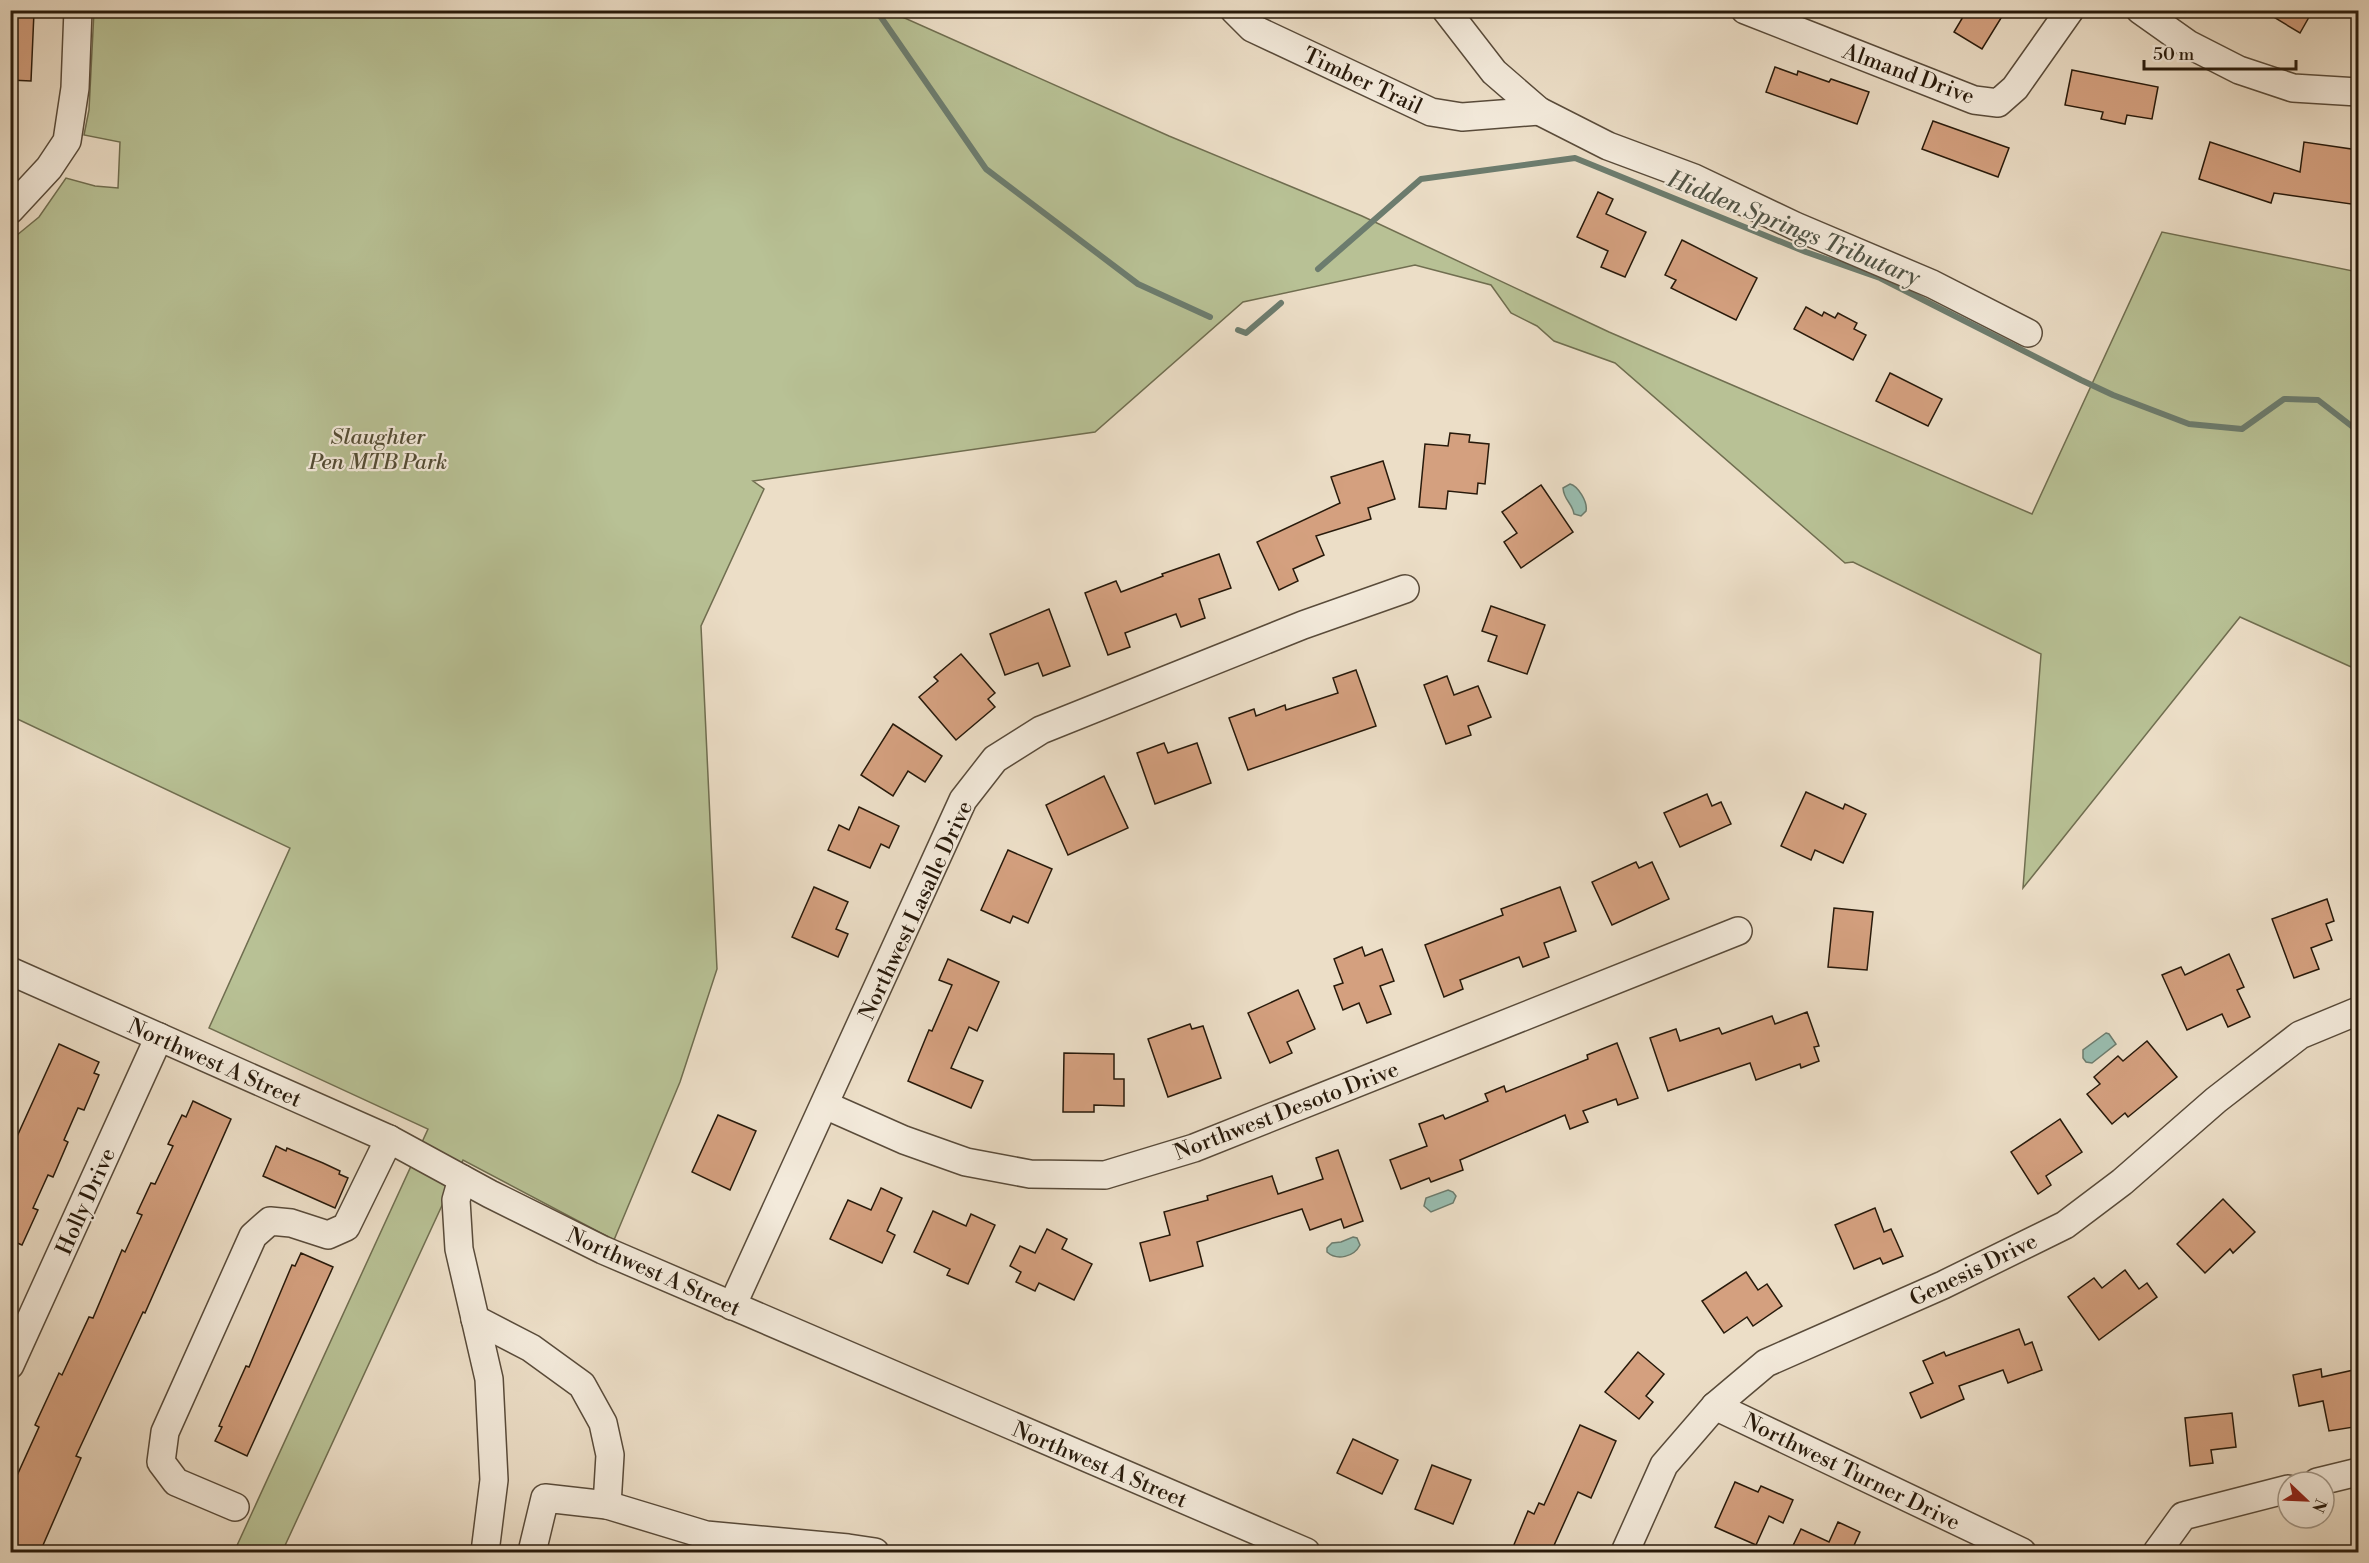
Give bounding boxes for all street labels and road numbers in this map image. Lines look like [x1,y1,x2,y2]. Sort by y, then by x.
street label: Almand Drive [1838,38,1978,111]
street label: Timber Trail [1298,42,1427,121]
street label: Northwest Lasalle Drive [854,797,979,1025]
street label: Northwest A Street [123,1013,306,1114]
street label: Northwest Desoto Drive [1170,1056,1403,1167]
street label: Holly Drive [51,1144,122,1259]
street label: Northwest A Street [562,1222,745,1323]
street label: Genesis Drive [1905,1228,2042,1313]
street label: Northwest Turner Drive [1738,1408,1964,1537]
street label: Northwest A Street [1008,1416,1191,1514]

